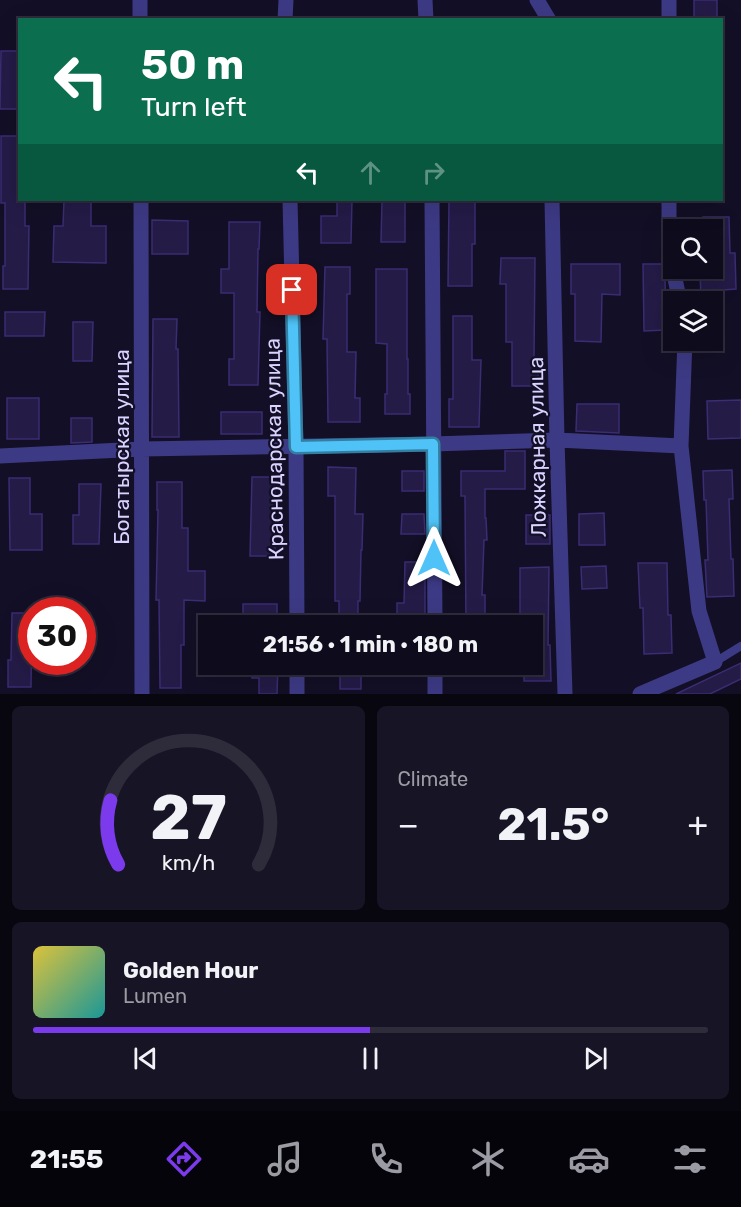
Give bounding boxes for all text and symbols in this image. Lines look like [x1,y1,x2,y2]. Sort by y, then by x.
text: 50 m [141,40,244,90]
icon: left [42,42,120,120]
text: Turn left [141,91,246,123]
icon: left [291,156,324,189]
icon: ahead [354,156,387,189]
icon: right [417,156,450,189]
map controls [663,219,723,351]
button: search [663,219,723,279]
pin [266,264,317,315]
icon: arrive [275,273,308,306]
button: layers [663,291,723,351]
street label: Краснодарская улица [260,338,288,560]
street label: Богатырская улица [109,349,134,545]
street label: Ложкарная улица [523,357,551,537]
position arrow [402,526,466,590]
speed limit sign: 30 [18,597,96,675]
text: 21:56 · 1 min · 180 m [263,631,478,658]
text: Climate [398,767,468,791]
text: 27 [150,781,226,855]
text: 21.5° [497,798,609,851]
text: − [398,805,419,844]
text: + [687,805,708,844]
text: km/h [161,850,215,875]
text: Golden Hour [123,957,258,984]
text: Lumen [123,984,187,1008]
icon: previous [129,1042,162,1075]
icon: pause [354,1042,387,1075]
icon: next [579,1042,612,1075]
icon: directions [163,1138,205,1180]
icon: music [264,1138,306,1180]
icon: phone [365,1138,407,1180]
icon: climate [467,1138,509,1180]
icon: car [568,1138,610,1180]
icon: filters [669,1138,711,1180]
text: 21:55 [30,1143,103,1175]

